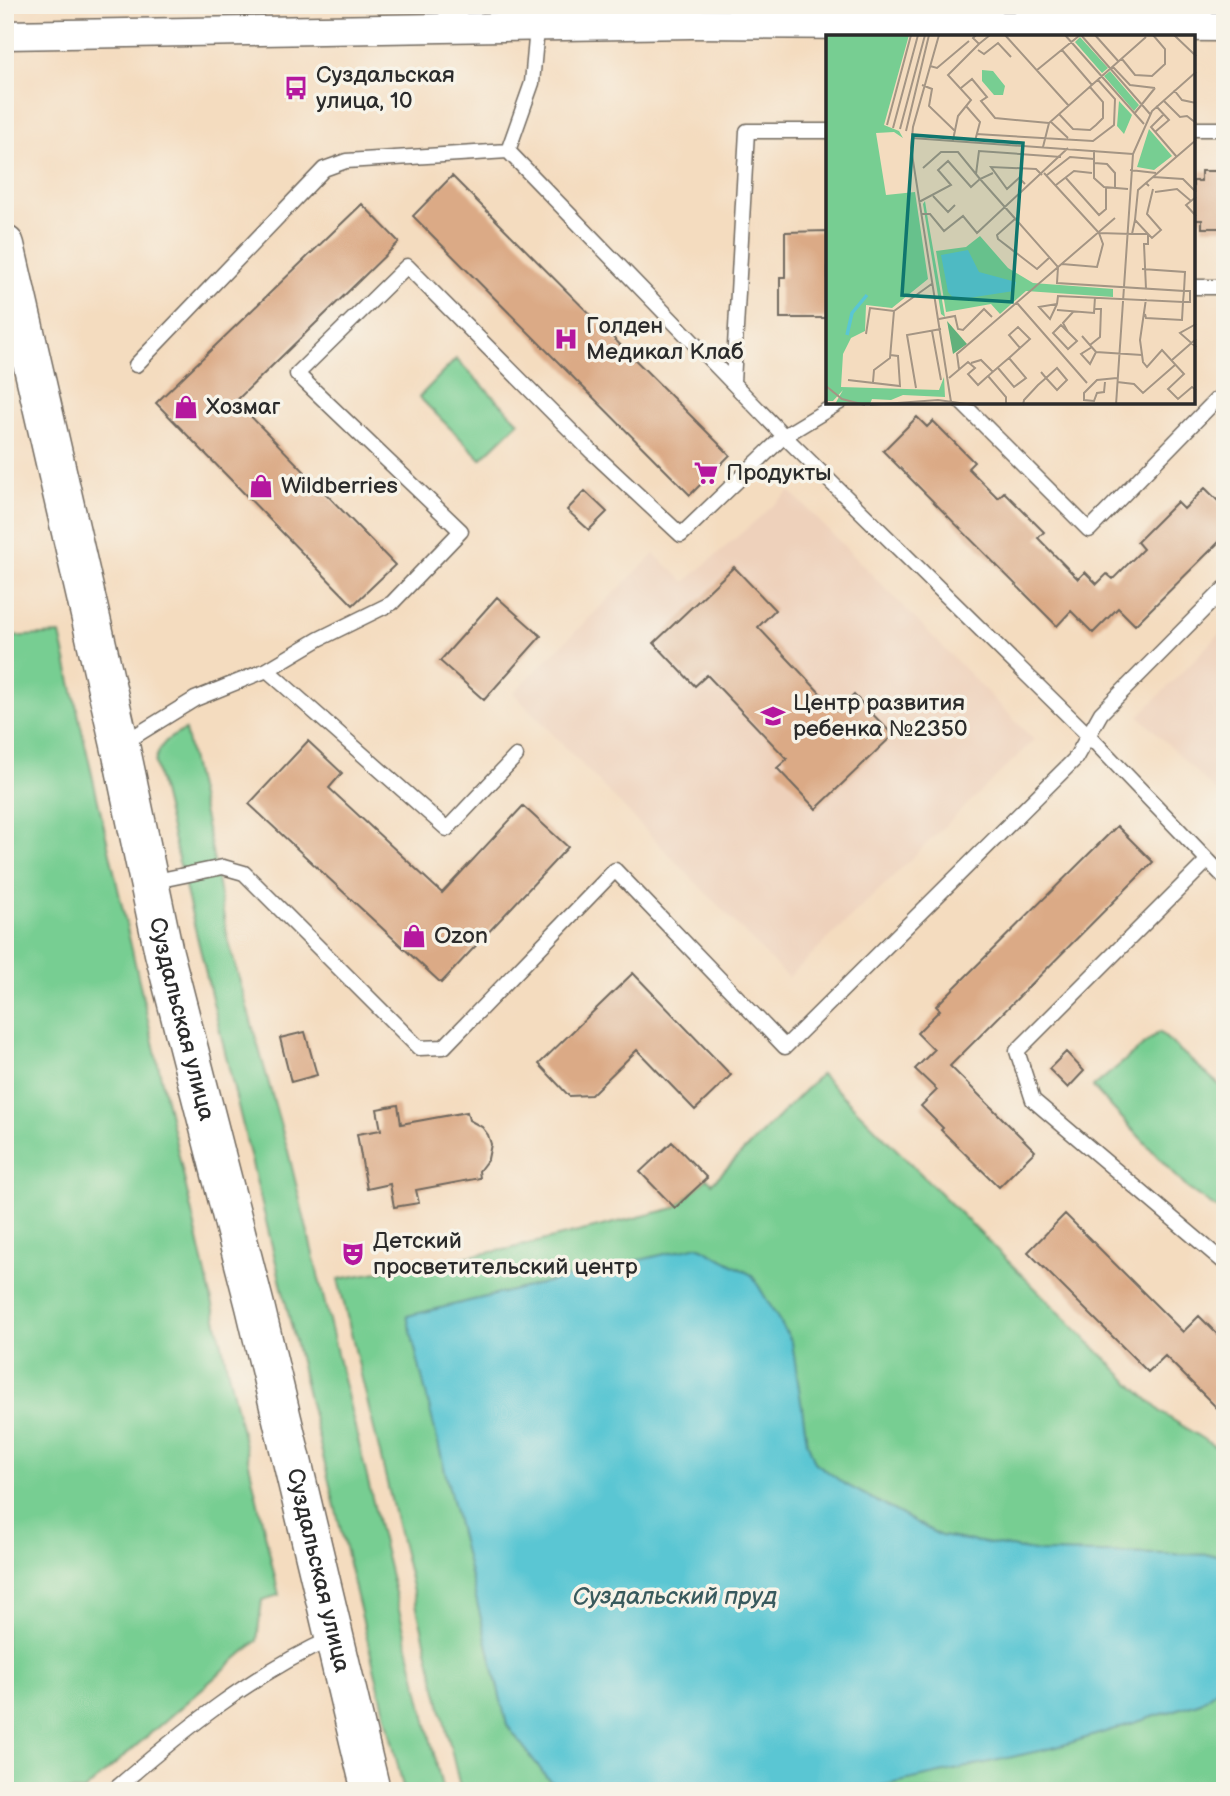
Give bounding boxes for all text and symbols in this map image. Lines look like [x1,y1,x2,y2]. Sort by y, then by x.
inset map [826,35,1195,404]
place label: Суздальская улица, 10 [316,61,455,115]
bus stop icon: Суздальская улица, 10 [282,74,310,102]
place label: Голден Медикал Клаб [586,312,744,366]
hospital icon: Голден Медикал Клаб [552,325,580,353]
shop icon: Хозмаг [172,393,200,421]
place label: Хозмаг [206,393,281,421]
supermarket icon: Продукты [692,459,720,487]
place label: Продукты [726,459,832,487]
shop icon: Wildberries [247,472,275,500]
place label: Wildberries [281,472,398,500]
place label: Центр развития ребенка №2350 [793,689,968,743]
school or university icon: Центр развития ребенка №2350 [759,702,787,730]
street label: Суздальская улица [143,915,221,1124]
shop icon: Ozon [400,922,428,950]
place label: Ozon [434,922,488,950]
place label: Детский просветительский центр [373,1227,638,1281]
theatre icon: Детский просветительский центр [339,1240,367,1268]
street label: Суздальская улица [280,1466,356,1676]
water label: Суздальский пруд [573,1582,777,1611]

